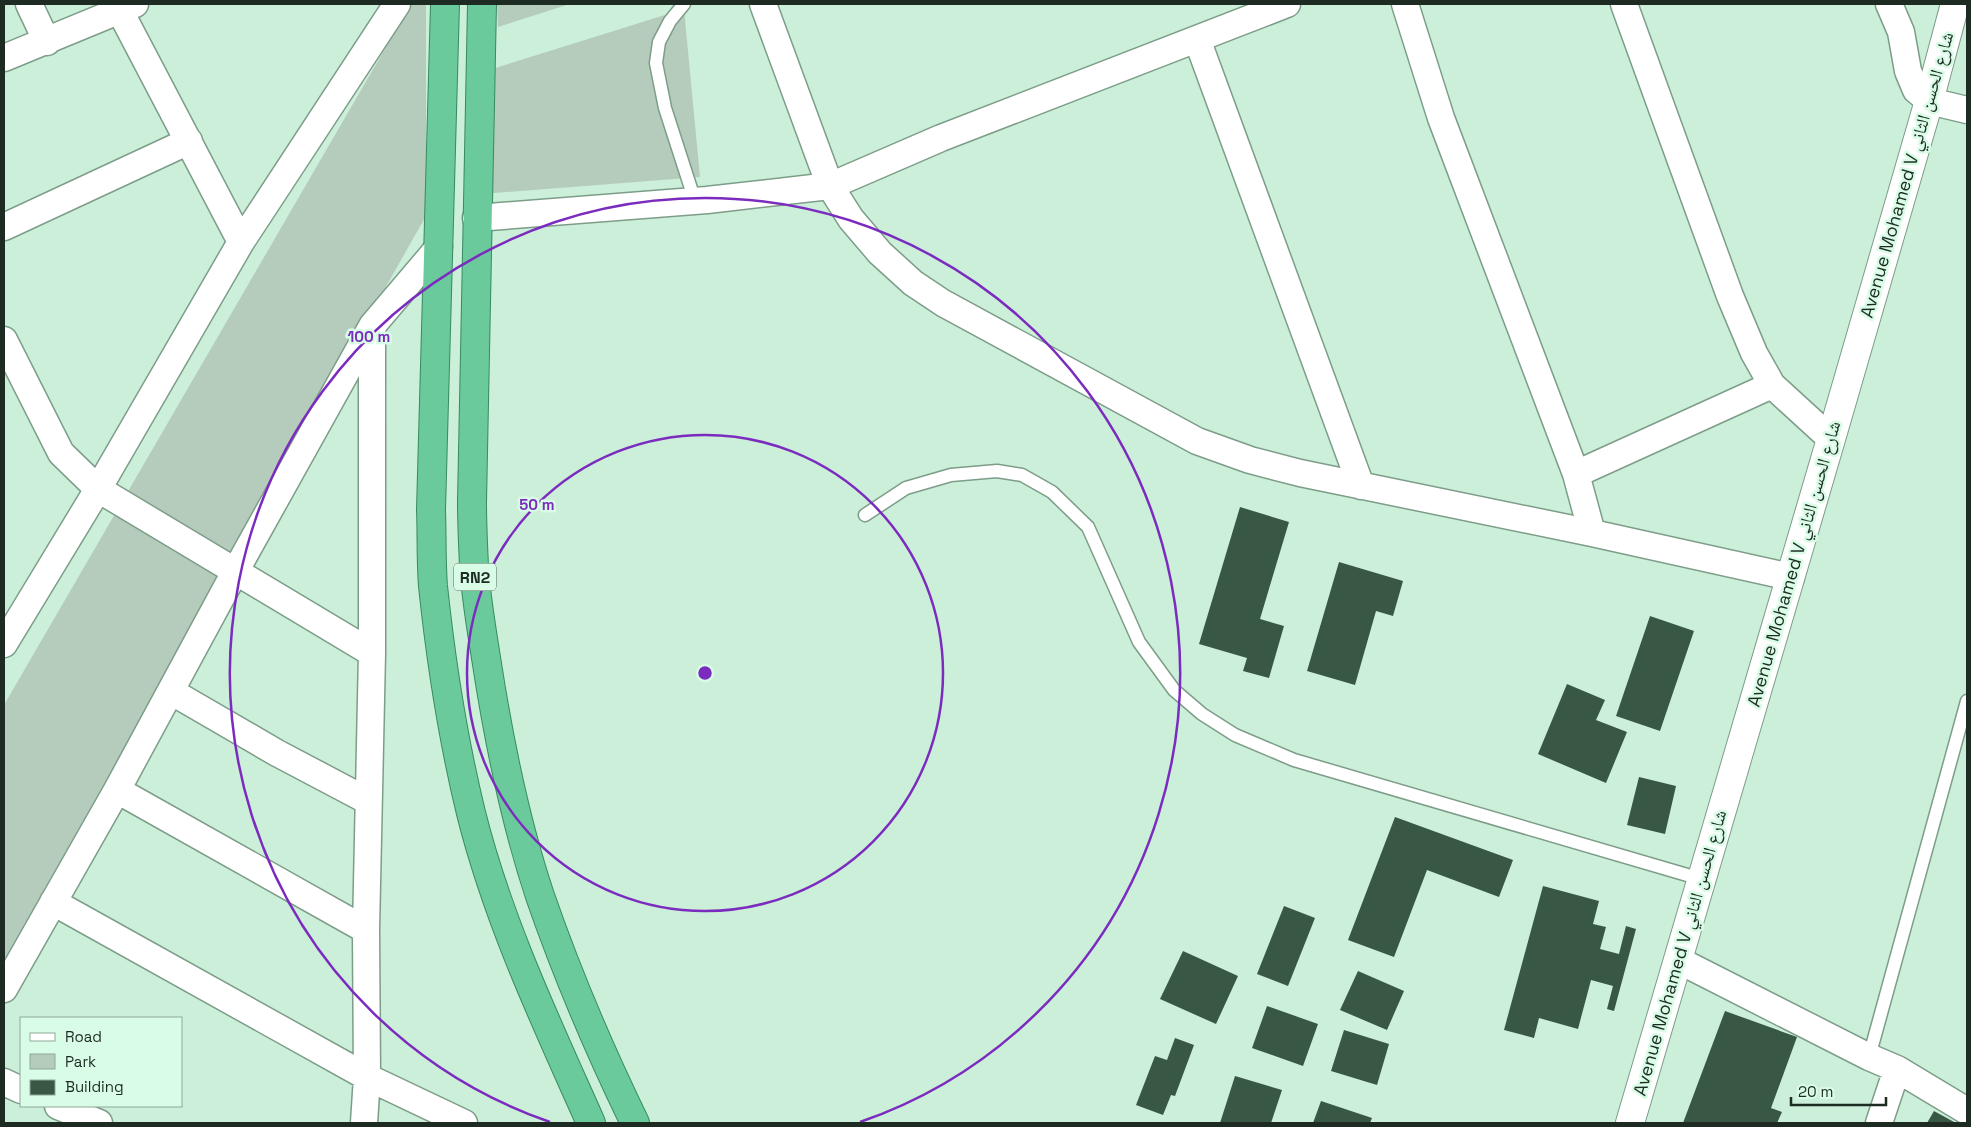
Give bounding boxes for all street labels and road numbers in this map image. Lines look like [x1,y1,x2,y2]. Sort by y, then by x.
street label: Avenue Mohamed V شارع الحسن الثاني [1855,29,1962,321]
street label: Avenue Mohamed V شارع الحسن الثاني [1742,418,1849,710]
road number: RN2 [454,564,496,590]
street label: Avenue Mohamed V شارع الحسن الثاني [1628,807,1735,1099]

